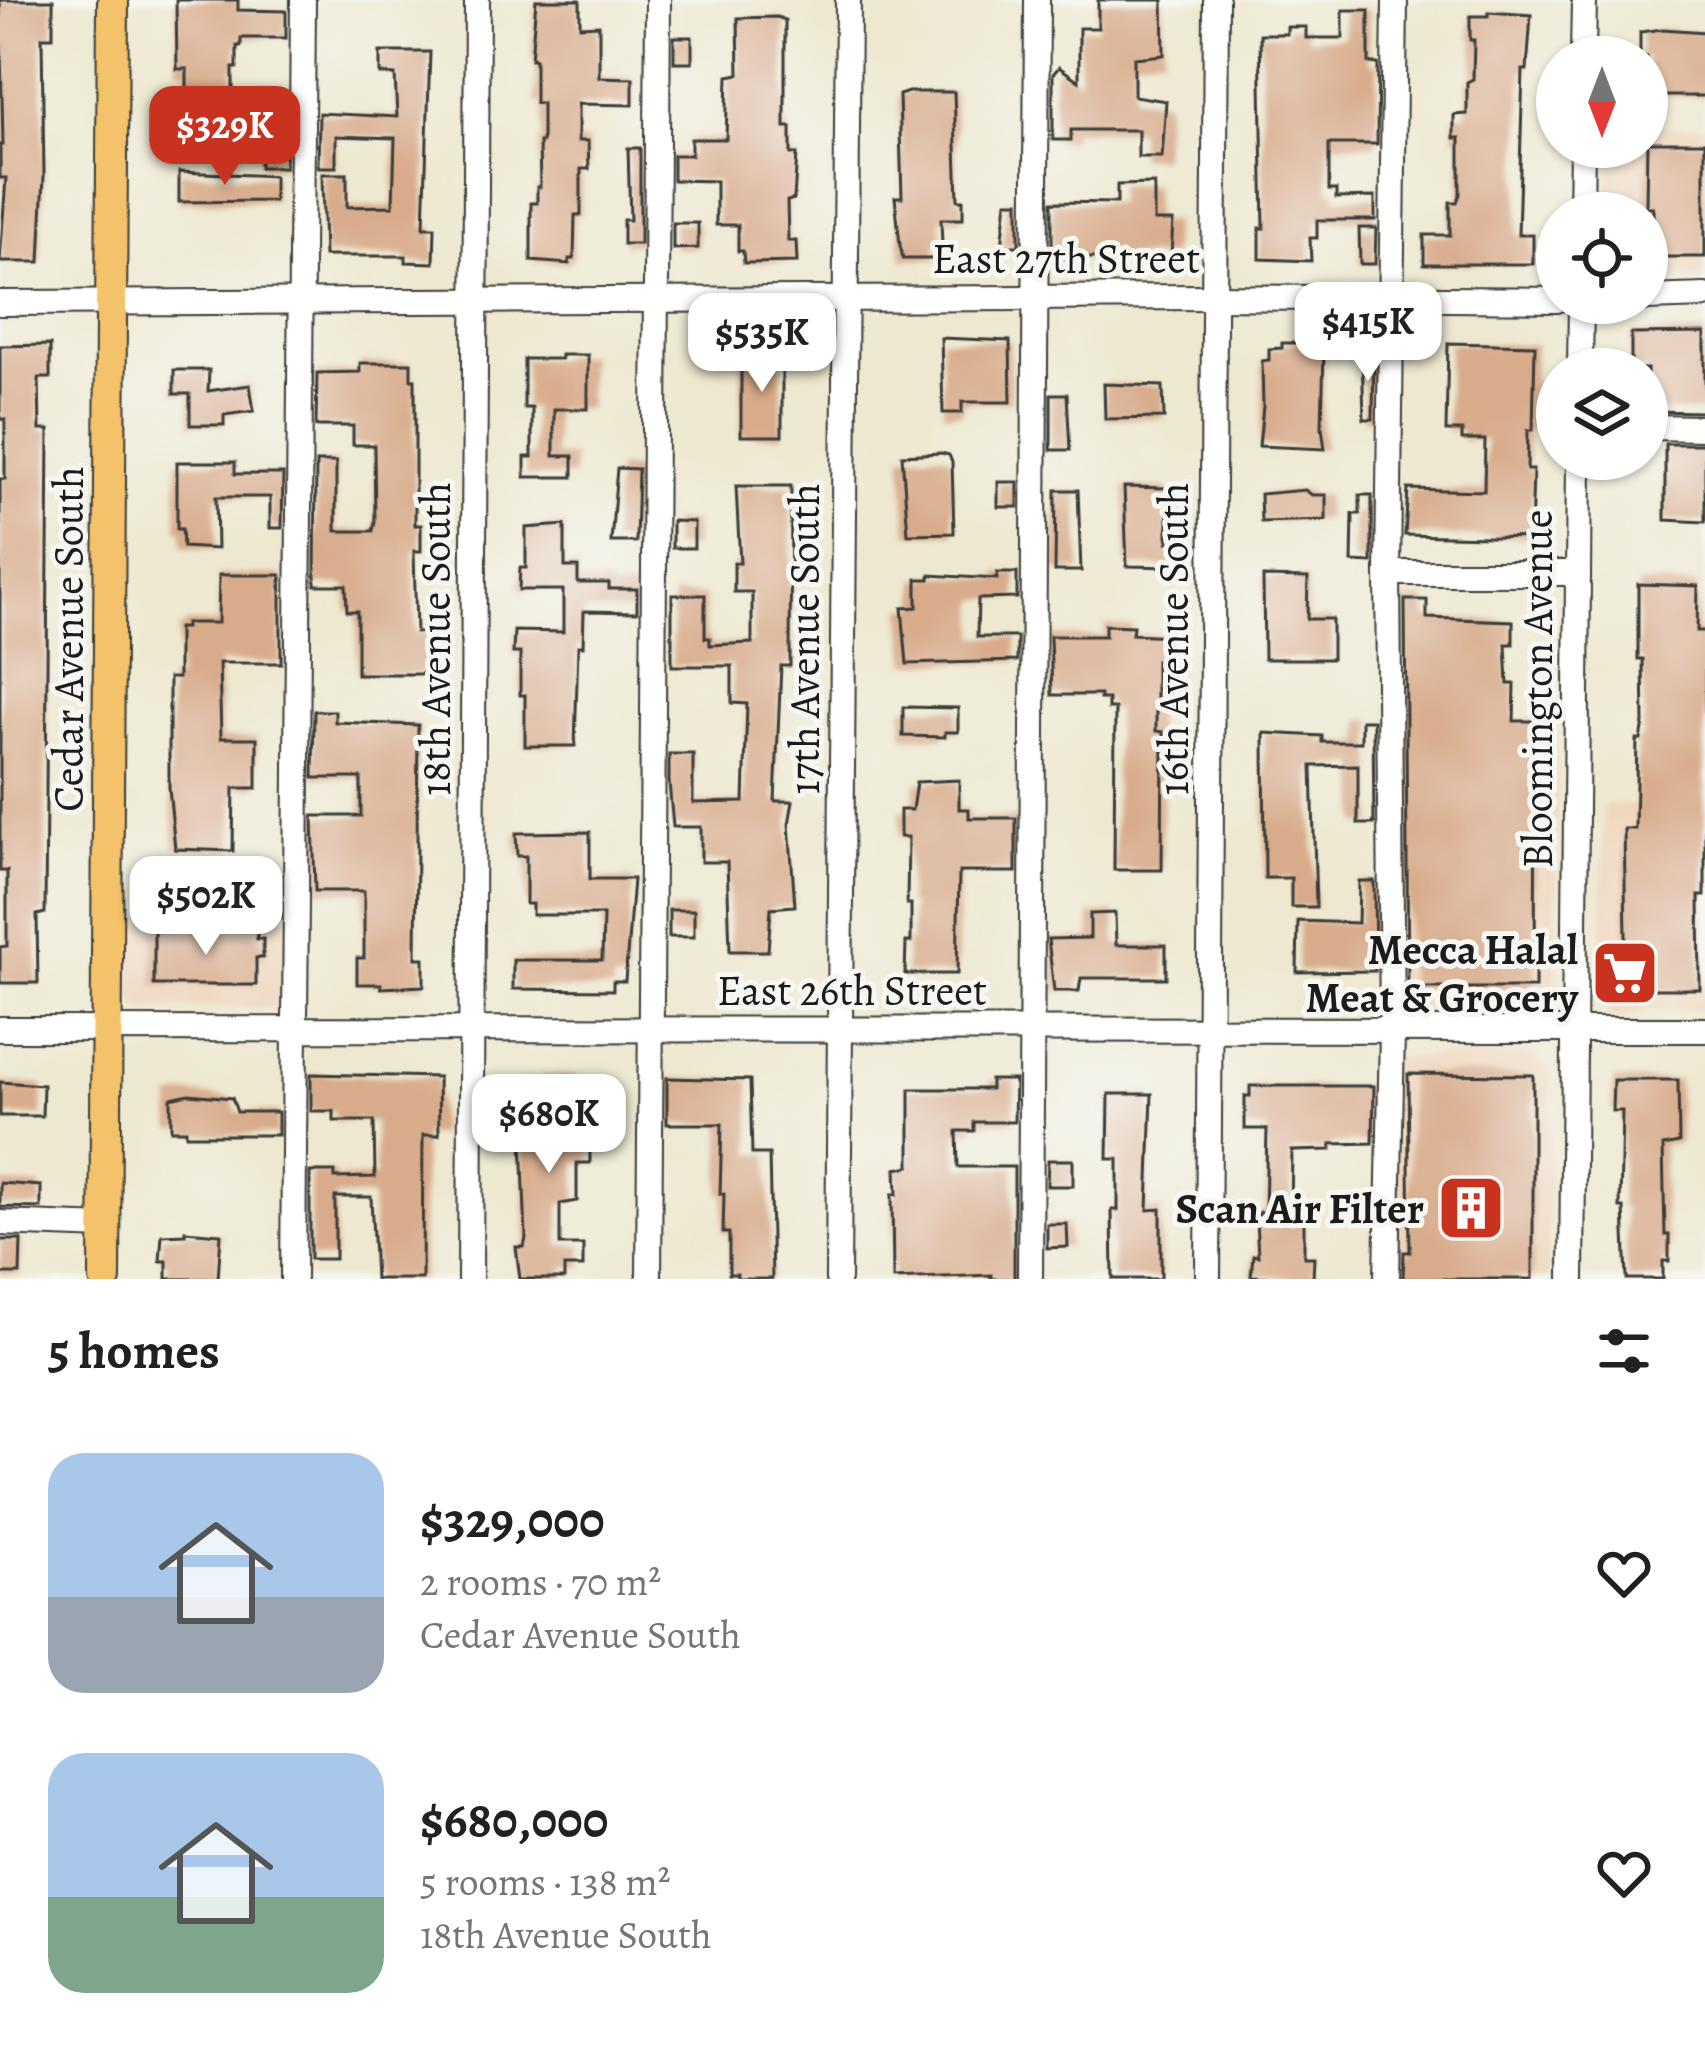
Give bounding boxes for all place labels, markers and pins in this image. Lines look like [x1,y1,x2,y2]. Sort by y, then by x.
pin: $329K [141,86,309,188]
pin: $415K [1284,282,1452,384]
pin: $535K [678,293,846,395]
pin: $502K [122,856,290,958]
place label: Mecca Halal Meat & Grocery [1306,921,1580,1026]
supermarket icon: Mecca Halal Meat & Grocery [1590,938,1660,1008]
pin: $680K [465,1074,633,1176]
building icon: Scan Air Filter [1436,1173,1506,1243]
place label: Scan Air Filter [1176,1180,1424,1237]

